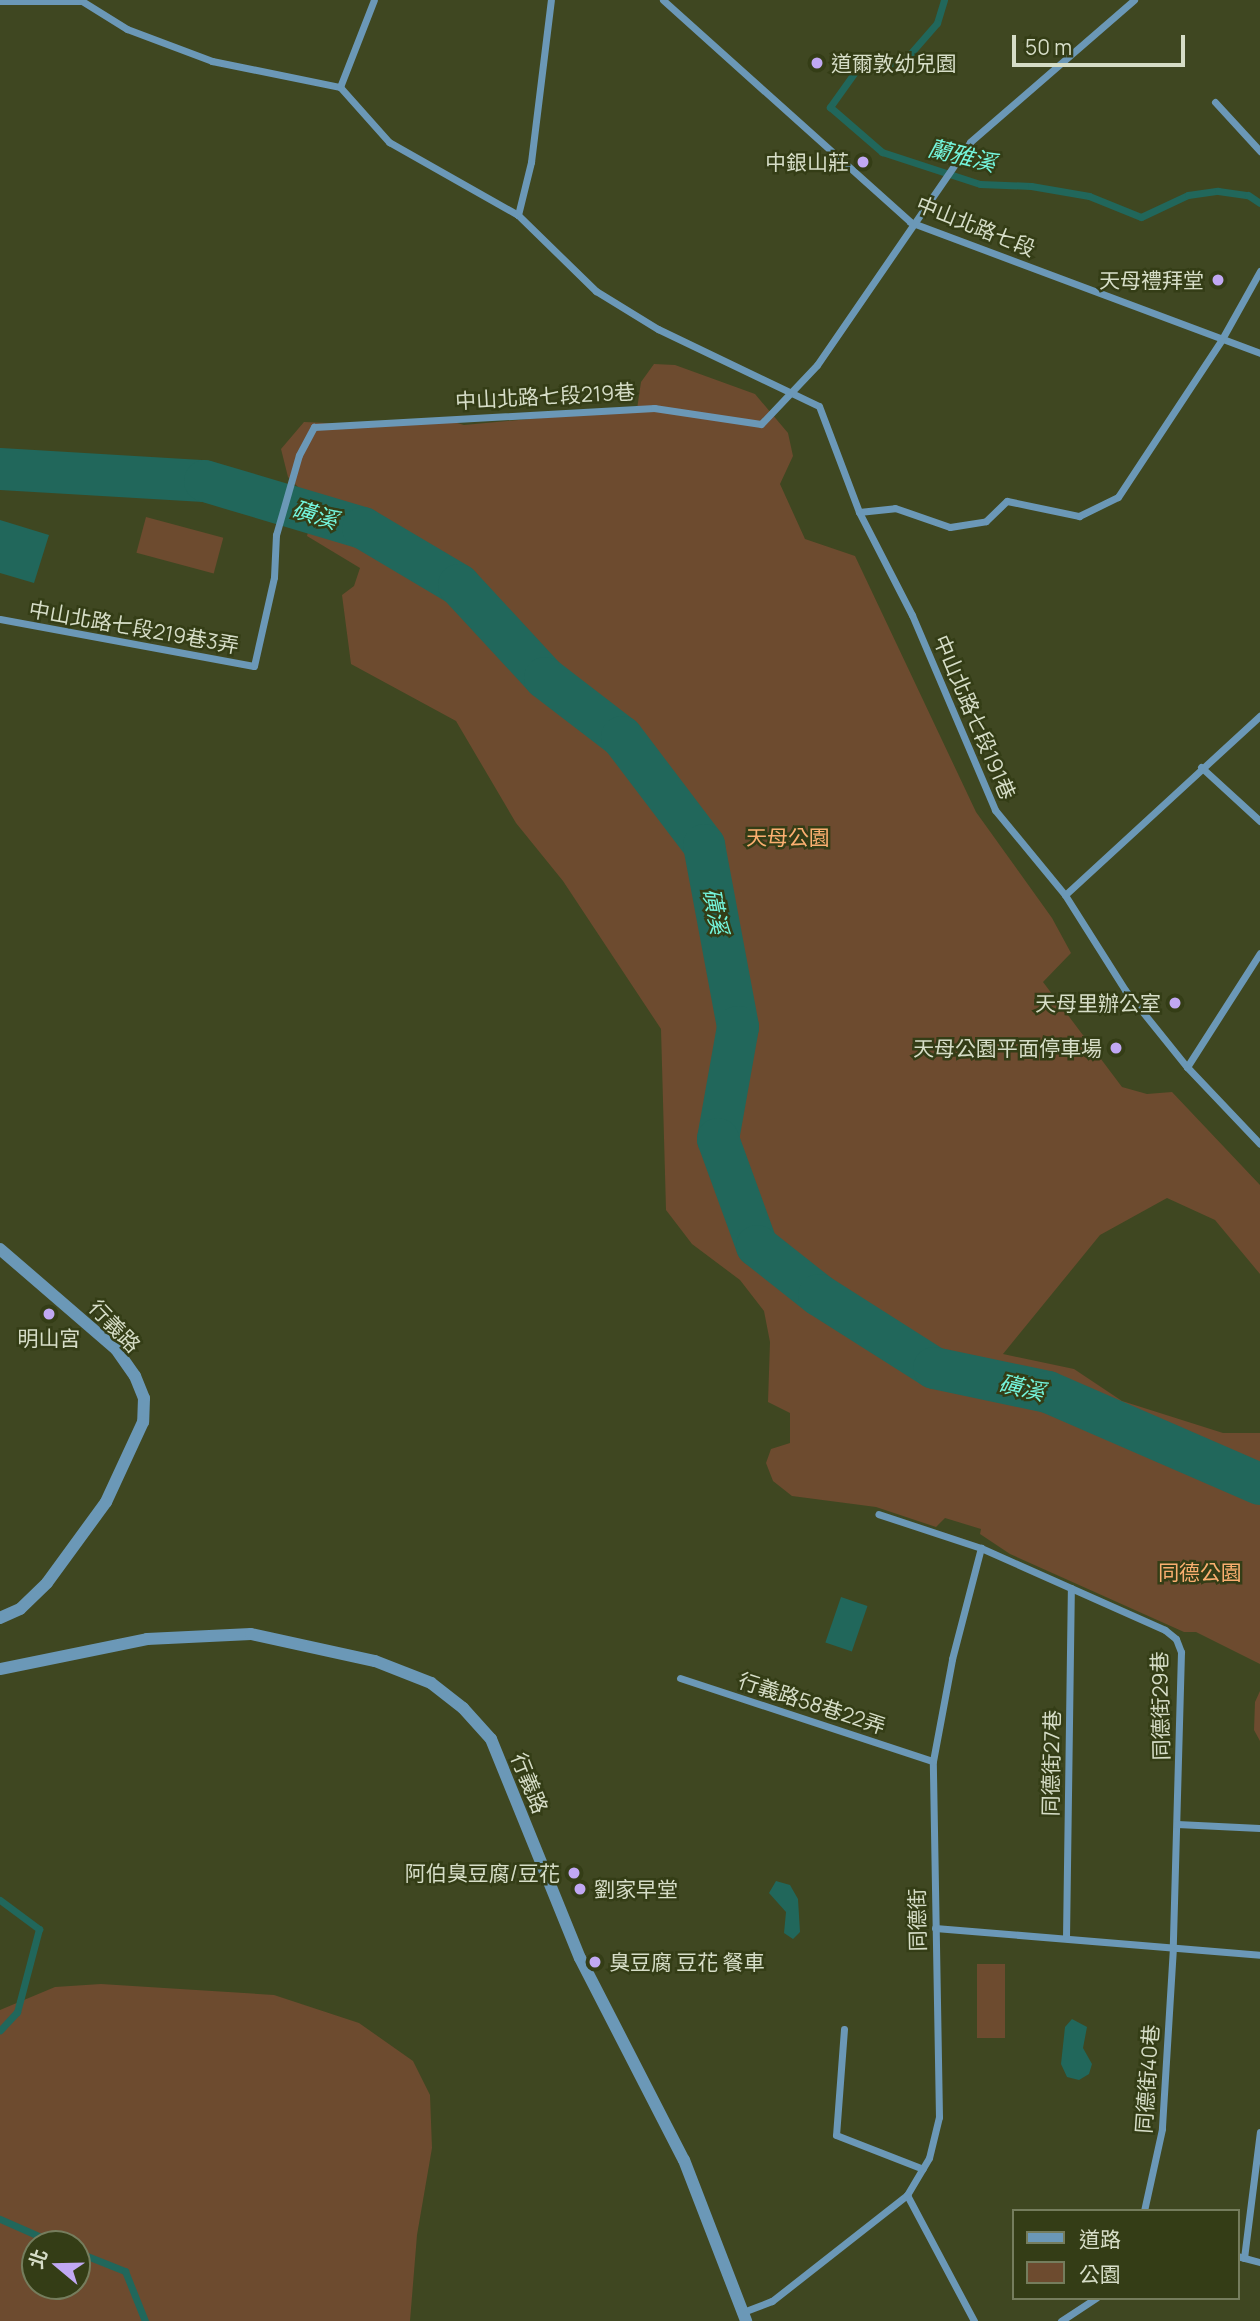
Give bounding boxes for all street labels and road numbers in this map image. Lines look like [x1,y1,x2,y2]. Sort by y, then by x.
street label: 中山北路七段 [913,191,1039,261]
street label: 中山北路七段219巷 [454,379,636,413]
street label: 中山北路七段219巷3弄 [27,596,241,658]
street label: 中山北路七段191巷 [929,631,1021,803]
street label: 行義路 [84,1295,146,1357]
street label: 同德街29巷 [1146,1651,1174,1761]
street label: 行義路58巷22弄 [735,1667,889,1739]
street label: 同德街27巷 [1037,1710,1065,1816]
street label: 行義路 [507,1749,553,1817]
street label: 同德街 [904,1888,930,1952]
street label: 同德街40巷 [1131,2024,1163,2134]

